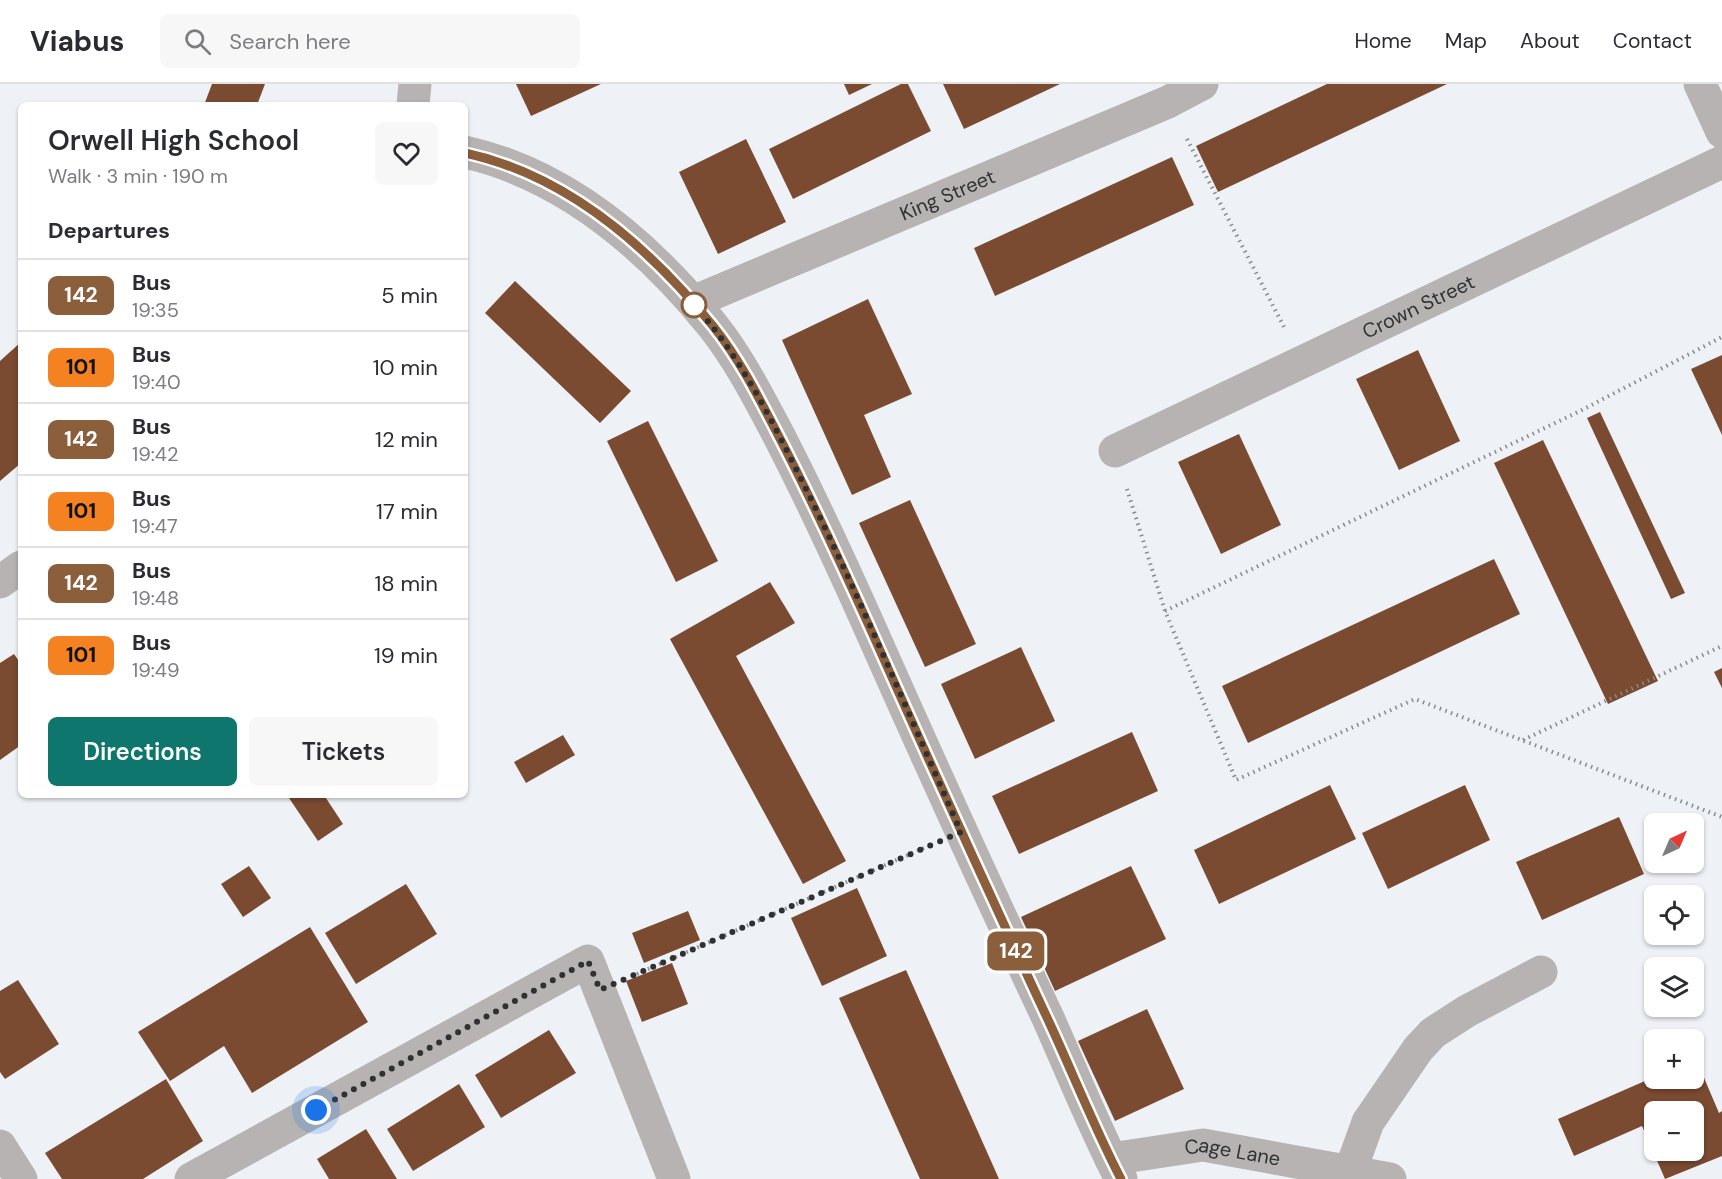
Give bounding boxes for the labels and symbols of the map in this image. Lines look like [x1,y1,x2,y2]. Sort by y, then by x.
street label: King Street [896,163,999,227]
street label: Crown Street [1358,269,1479,344]
unlabelled marker [681,292,707,318]
north arrow [1644,813,1704,873]
line badge: 142 [982,932,1050,970]
your location [301,1095,331,1125]
street label: Cage Lane [1183,1131,1283,1172]

